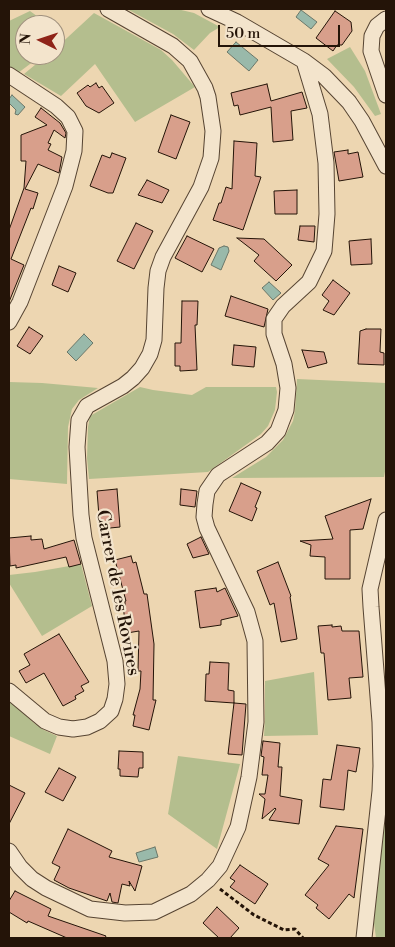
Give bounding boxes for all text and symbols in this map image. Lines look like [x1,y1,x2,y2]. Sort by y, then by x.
north arrow [15,15,65,65]
scale bar [220,15,342,47]
text: 50 m [226,24,260,43]
text: N [17,33,35,45]
street label: Carrer de les Rovires [90,508,144,678]

